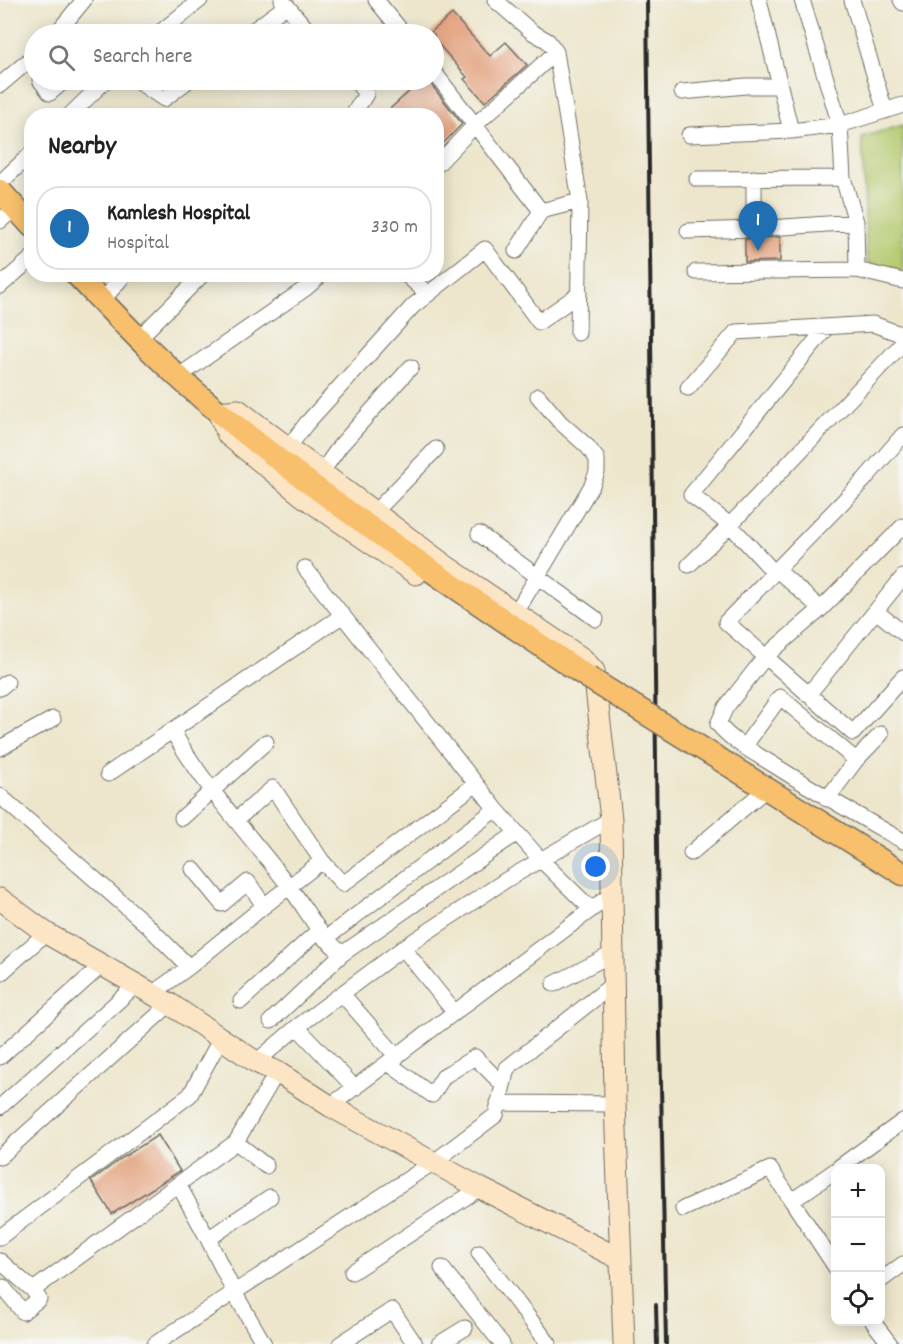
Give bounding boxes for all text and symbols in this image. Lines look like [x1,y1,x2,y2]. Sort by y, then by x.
search box [24,24,444,90]
icon: search [45,41,78,74]
text: Search here [93,42,192,73]
text: Nearby [48,129,116,166]
text: Kamlesh Hospital [107,199,250,230]
pin: 1 [738,202,777,251]
text: 1 [67,214,72,242]
text: 330 m [371,214,418,242]
text: Hospital [107,230,169,258]
your location [581,852,610,881]
map controls [831,1164,885,1326]
button: + [831,1164,885,1218]
button: − [831,1218,885,1272]
button: locate [831,1272,885,1326]

